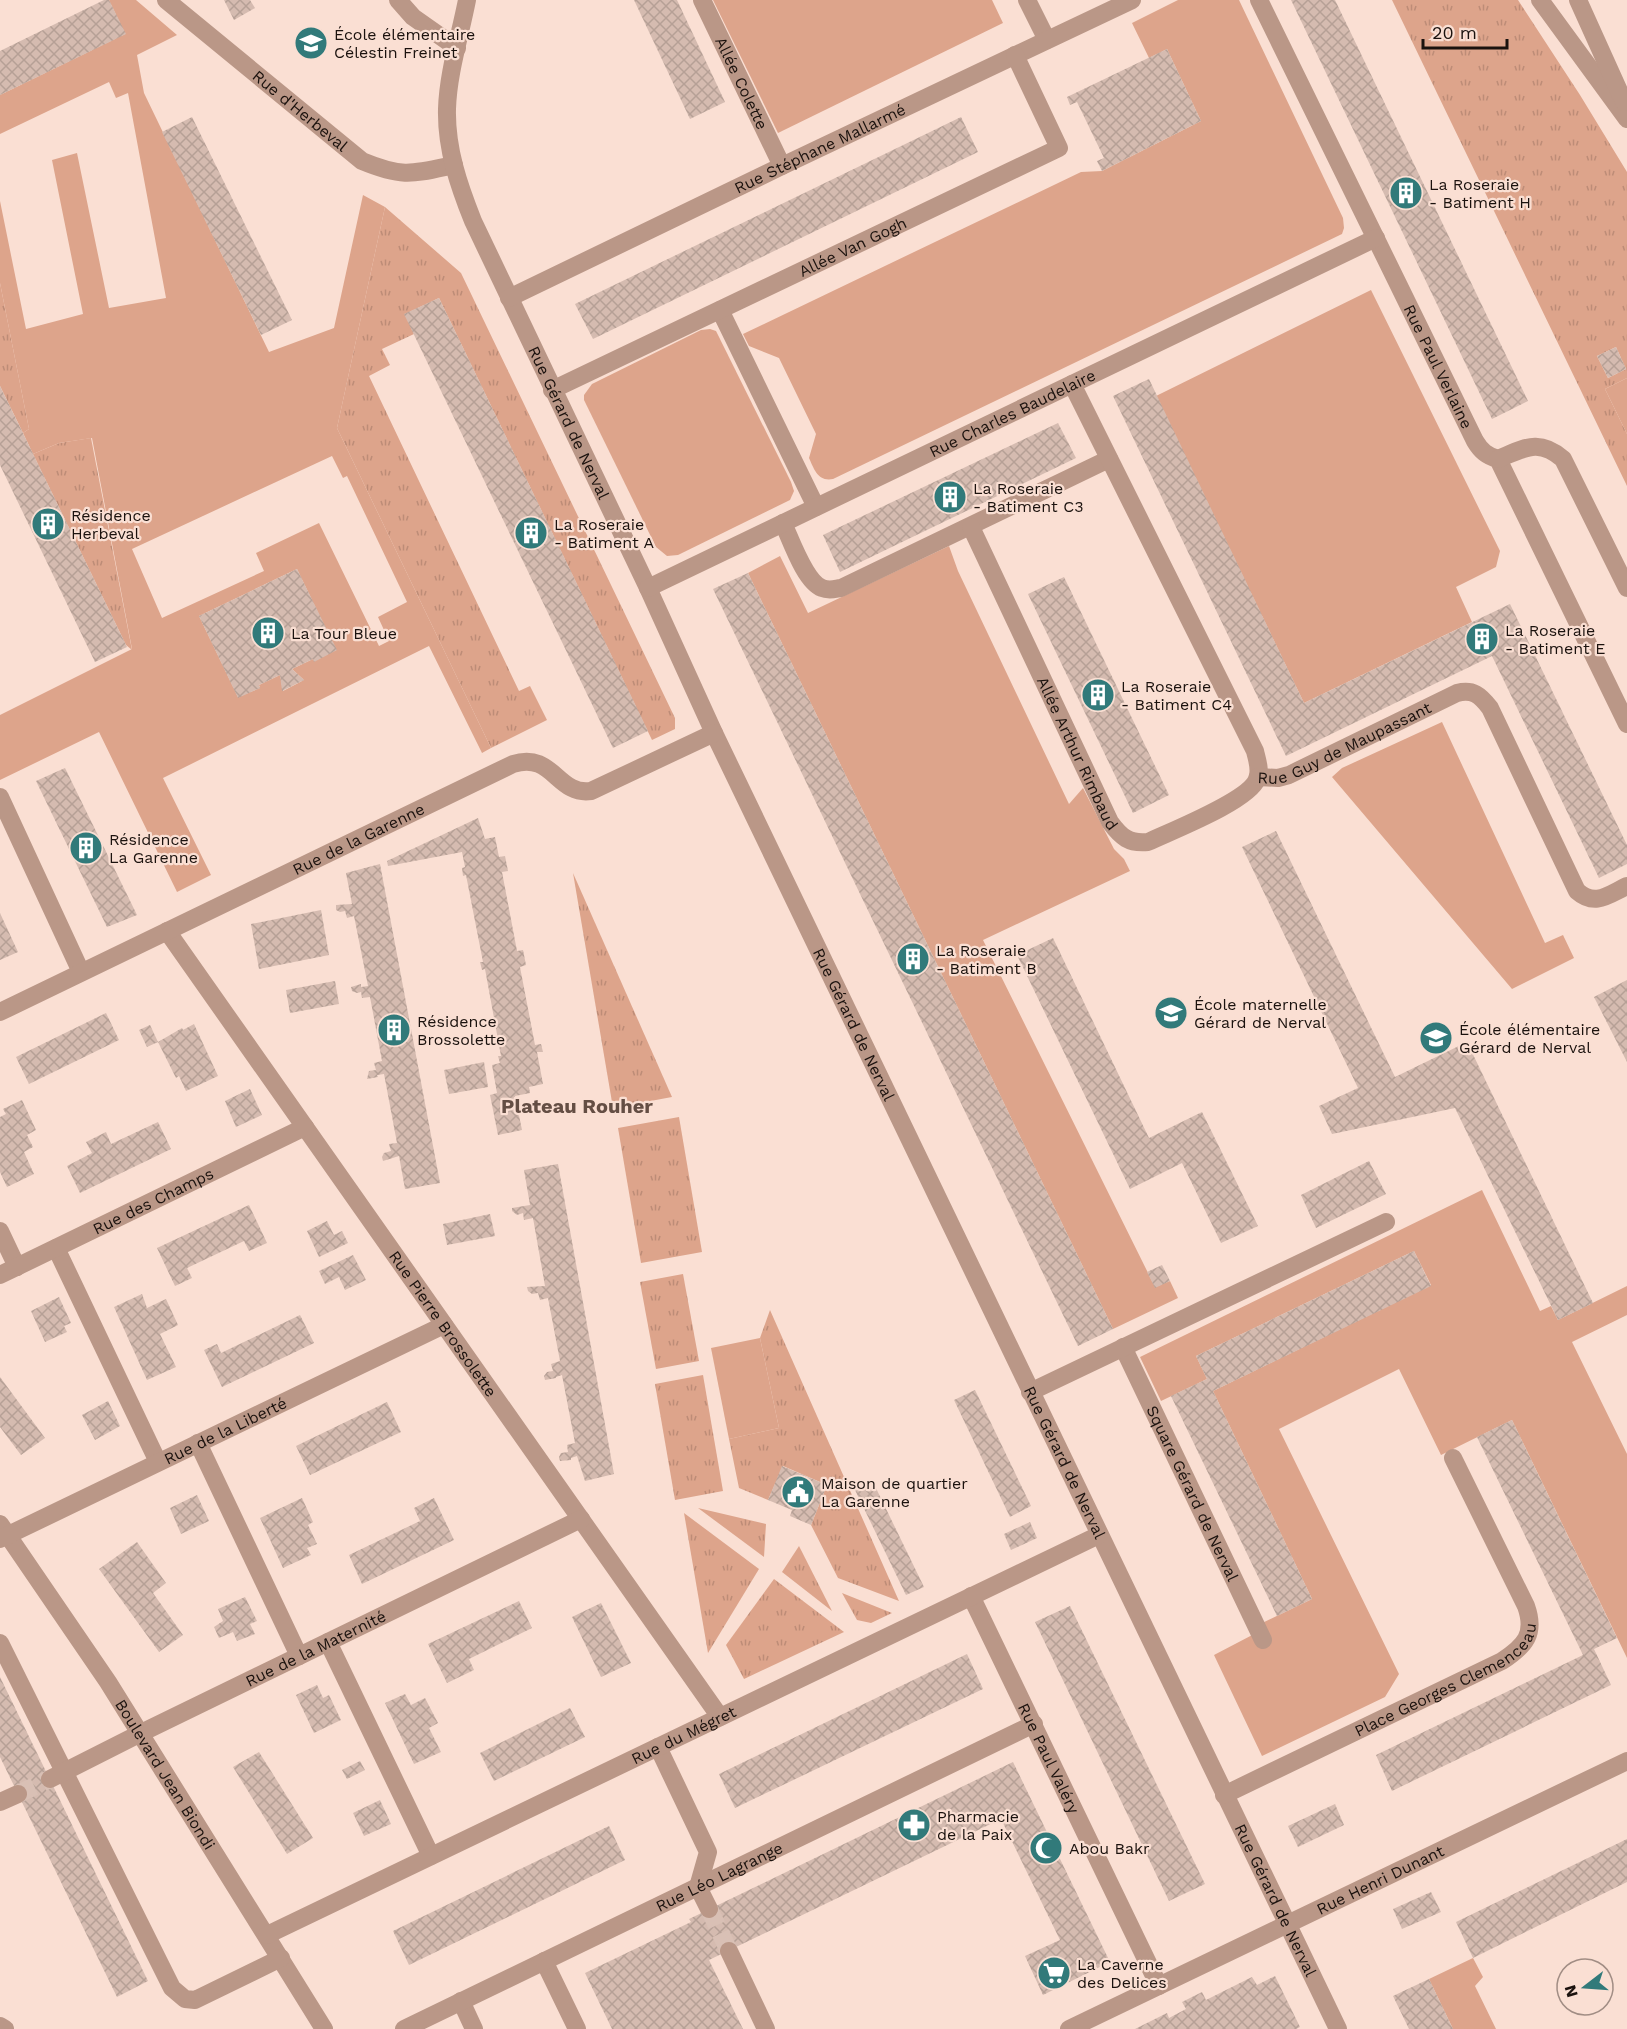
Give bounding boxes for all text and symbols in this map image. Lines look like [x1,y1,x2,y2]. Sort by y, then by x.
scale bar [1423,12,1507,50]
text: 20 m [1432,22,1477,43]
school or university icon: École élémentaire Célestin Freinet [293,25,329,61]
place label: École élémentaire Célestin Freinet [334,25,475,62]
street label: Allée Colette [711,34,772,132]
street label: Rue d'Herbeval [249,66,352,155]
street label: Rue Stéphane Mallarmé [731,100,909,198]
building icon: La Roseraie - Batiment H [1388,175,1424,211]
place label: La Roseraie - Batiment H [1429,175,1531,212]
street label: Allée Van Gogh [796,213,910,281]
street label: Rue Paul Verlaine [1400,301,1476,432]
street label: Rue Gérard de Nerval [524,343,613,502]
street label: Rue Charles Baudelaire [926,365,1098,461]
building icon: La Roseraie - Batiment C3 [932,479,968,515]
place label: La Roseraie - Batiment C3 [973,479,1084,516]
building icon: Résidence Herbeval [30,506,66,542]
place label: Résidence Herbeval [71,506,151,543]
building icon: La Roseraie - Batiment A [513,515,549,551]
place label: La Roseraie - Batiment A [554,515,655,552]
building icon: La Tour Bleue [250,615,286,651]
building icon: La Roseraie - Batiment E [1464,621,1500,657]
place label: La Roseraie - Batiment E [1505,621,1605,658]
place label: La Tour Bleue [291,624,397,643]
street label: Allée Arthur Rimbaud [1033,674,1122,834]
building icon: La Roseraie - Batiment C4 [1080,677,1116,713]
place label: La Roseraie - Batiment C4 [1121,677,1232,714]
street label: Rue Guy de Maupassant [1257,698,1435,788]
street label: Rue de la Garenne [290,799,428,879]
building icon: Résidence La Garenne [68,830,104,866]
place label: Résidence La Garenne [109,830,198,867]
building icon: La Roseraie - Batiment B [895,941,931,977]
place label: La Roseraie - Batiment B [936,941,1037,978]
street label: Rue Gérard de Nerval [809,945,899,1104]
school or university icon: École maternelle Gérard de Nerval [1153,995,1189,1031]
place label: École maternelle Gérard de Nerval [1194,995,1327,1032]
building icon: Résidence Brossolette [376,1012,412,1048]
place label: Résidence Brossolette [417,1012,505,1049]
school or university icon: École élémentaire Gérard de Nerval [1418,1020,1454,1056]
place label: École élémentaire Gérard de Nerval [1459,1020,1600,1057]
district label: Plateau Rouher [501,1094,653,1118]
street label: Rue des Champs [90,1164,217,1239]
street label: Rue Pierre Brossolette [385,1247,501,1401]
street label: Rue Gérard de Nerval [1020,1383,1110,1542]
street label: Rue de la Liberté [161,1393,290,1469]
street label: Square Gérard de Nerval [1142,1402,1242,1584]
public building icon: Maison de quartier La Garenne [780,1474,816,1510]
place label: Maison de quartier La Garenne [821,1474,968,1511]
street label: Rue de la Maternité [242,1606,389,1691]
street label: Place Georges Clemenceau [1351,1622,1540,1741]
street label: Boulevard Jean Biondi [111,1696,219,1853]
street label: Rue Paul Valéry [1014,1700,1084,1817]
street label: Rue du Mégret [628,1702,739,1768]
pharmacy icon: Pharmacie de la Paix [896,1807,932,1843]
place label: Pharmacie de la Paix [937,1807,1019,1844]
street label: Rue Gérard de Nerval [1231,1821,1320,1980]
mosque icon: Abou Bakr [1028,1830,1064,1866]
street label: Rue Léo Lagrange [653,1838,786,1916]
place label: Abou Bakr [1069,1839,1150,1858]
street label: Rue Henri Dunant [1313,1841,1447,1919]
supermarket icon: La Caverne des Delices [1036,1955,1072,1991]
place label: La Caverne des Delices [1077,1955,1167,1992]
north arrow [1555,1957,1615,2017]
text: N [1560,1983,1582,2000]

